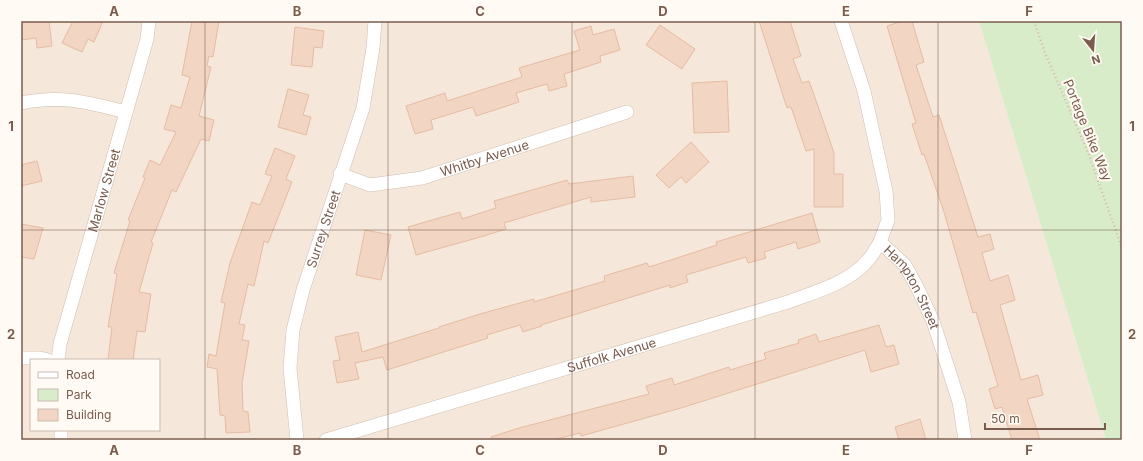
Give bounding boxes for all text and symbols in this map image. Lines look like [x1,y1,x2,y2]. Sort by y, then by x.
text: A [109,3,119,19]
text: B [293,3,302,19]
text: C [475,3,485,19]
text: D [658,3,668,19]
text: E [842,3,850,19]
text: F [1025,3,1033,19]
north arrow [1073,30,1113,70]
text: N [1090,52,1102,67]
street label: Portage Bike Way [1060,77,1116,183]
text: 1 [8,118,14,134]
text: 1 [1129,118,1135,134]
street label: Whitby Avenue [438,136,531,180]
street label: Marlow Street [84,147,123,234]
street label: Surrey Street [303,188,343,270]
street label: Hampton Street [881,242,943,331]
text: 2 [7,326,15,342]
text: 2 [1128,326,1136,342]
street label: Suffolk Avenue [565,334,658,376]
legend [30,359,160,431]
text: Road [66,367,95,382]
text: Park [66,387,92,402]
scale bar [985,405,1105,431]
text: Building [66,407,111,422]
text: 50 m [991,411,1020,426]
text: A [109,442,119,458]
text: B [293,442,302,458]
text: C [475,442,485,458]
text: D [658,442,668,458]
text: E [842,442,850,458]
text: F [1025,442,1033,458]

